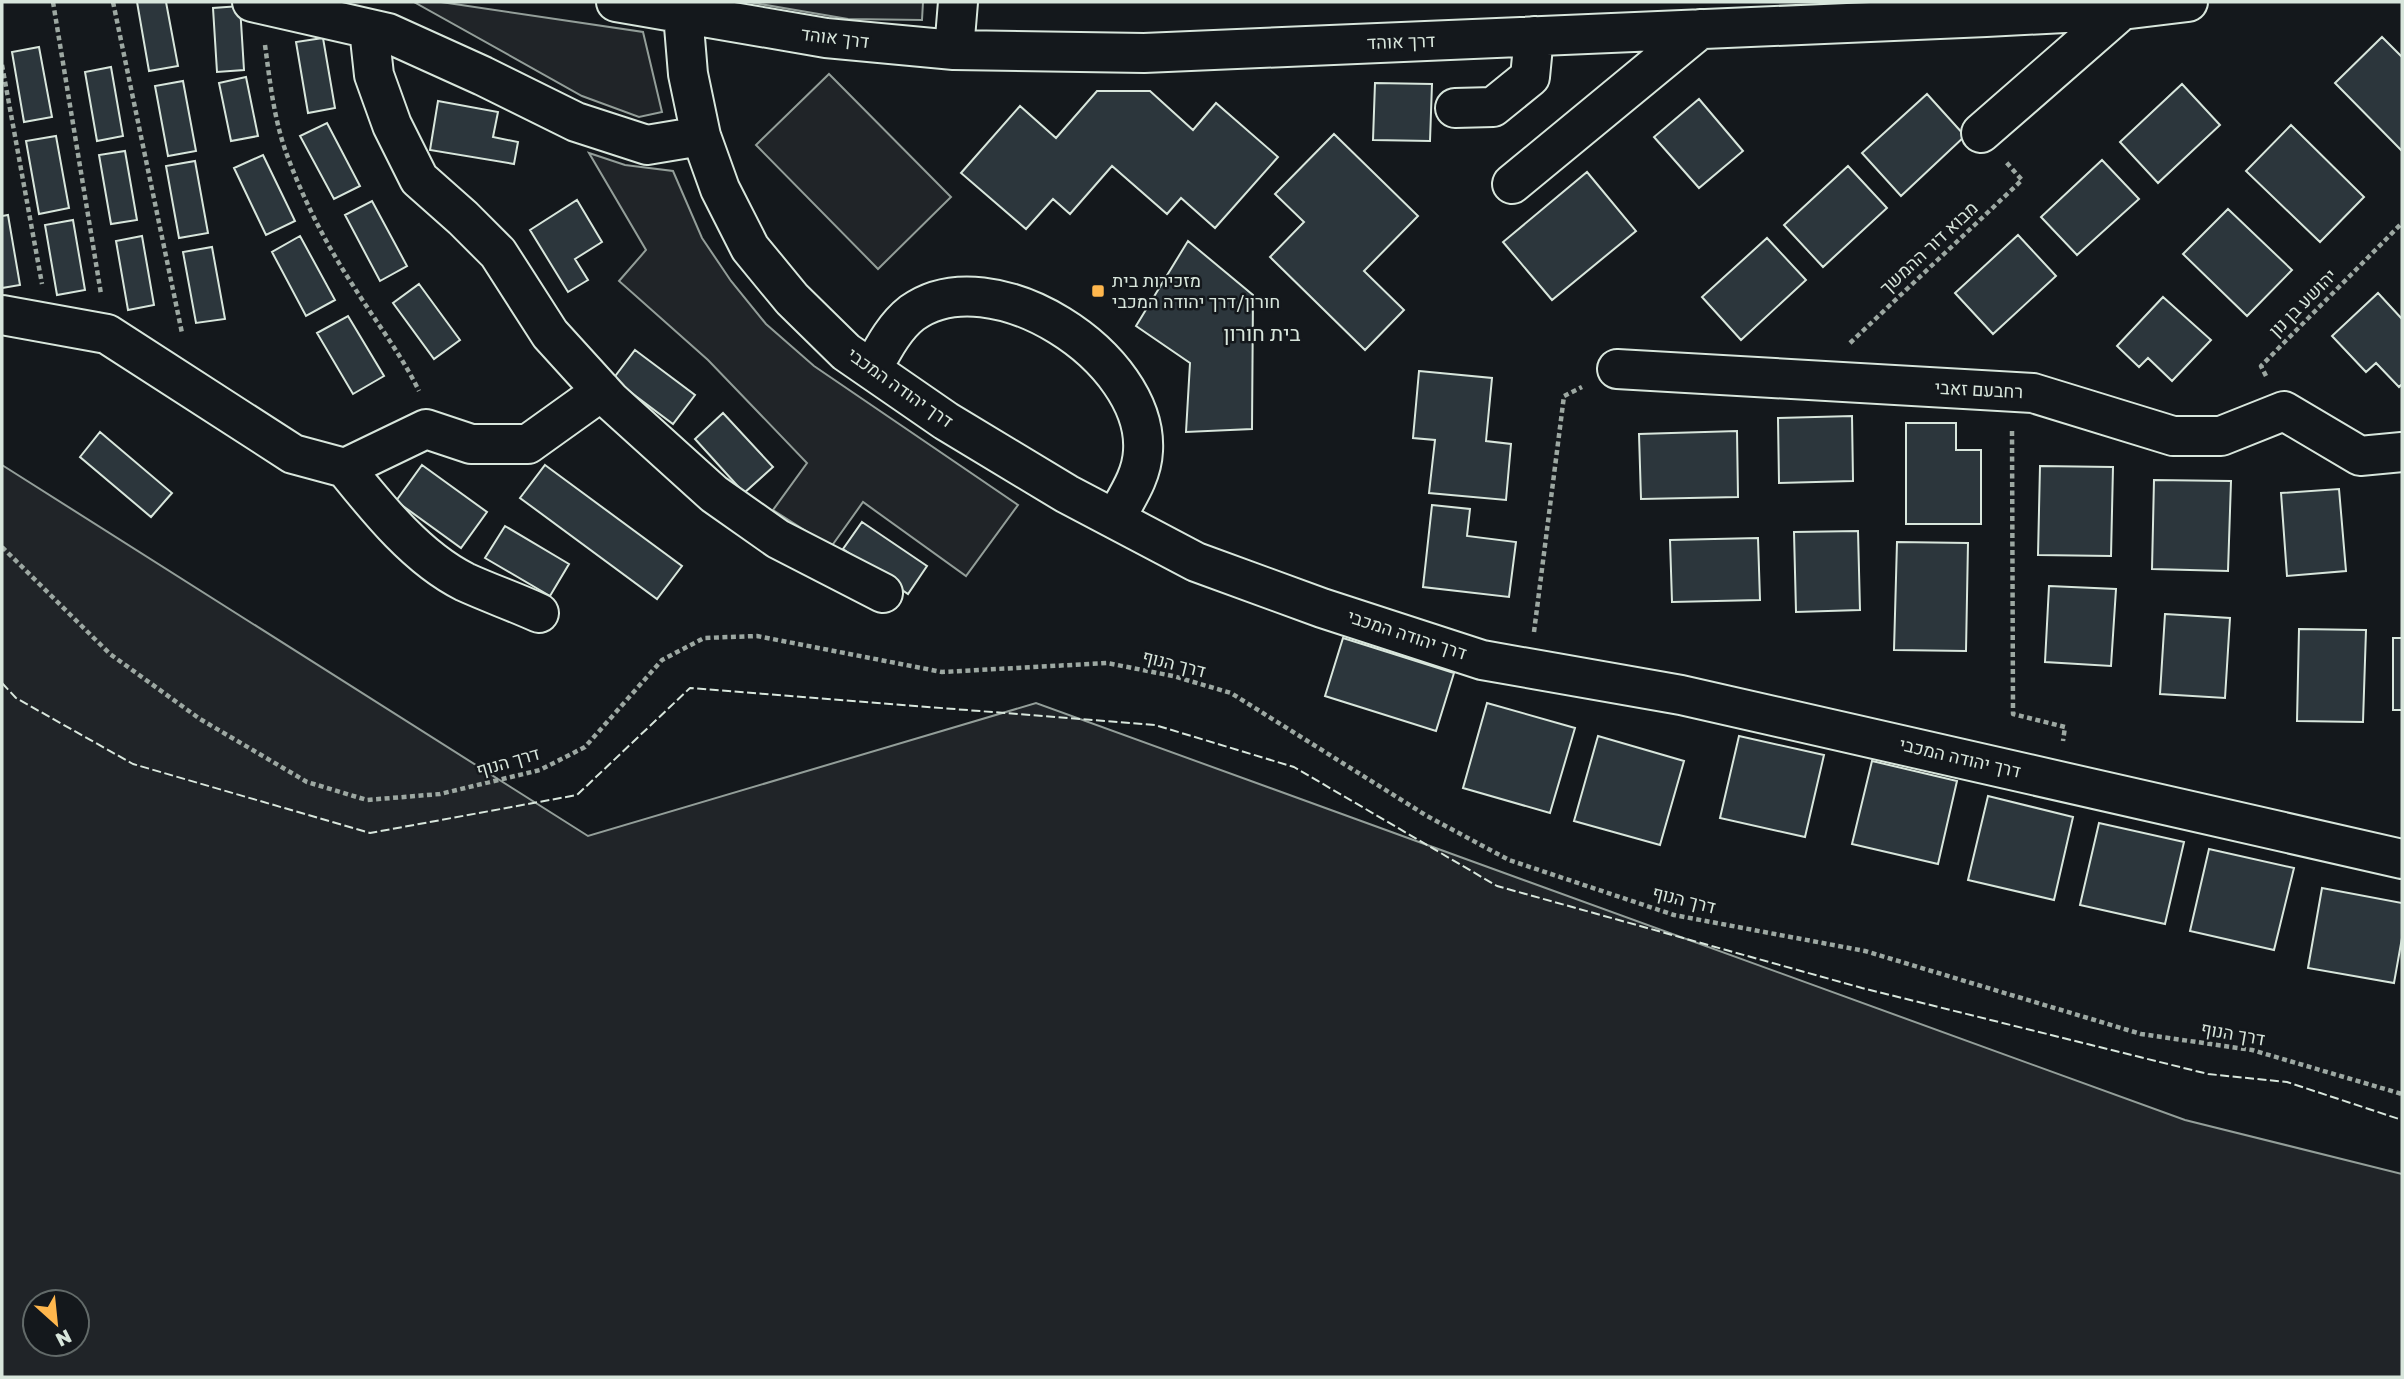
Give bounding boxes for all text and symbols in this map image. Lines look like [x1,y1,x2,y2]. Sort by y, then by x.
street label: דרך אוהד [800,22,870,52]
street label: דרך אוהד [1366,29,1436,53]
street label: מבוא דור ההמשך [1875,196,1982,298]
street label: יהושע בן נון [2264,264,2341,341]
place label: מזכירות בית חורון/דרך יהודה המכבי [1112,269,1280,312]
marker: מזכירות בית חורון/דרך יהודה המכבי [1090,283,1106,299]
district label: בית חורון [1223,320,1301,346]
street label: דרך יהודה המכבי [843,343,958,432]
street label: רחבעם זאבי [1934,376,2024,402]
street label: דרך יהודה המכבי [1345,604,1470,664]
street label: דרך הנוף [1140,645,1208,682]
street label: דרך יהודה המכבי [1897,732,2023,782]
street label: דרך הנוף [474,742,542,781]
street label: דרך הנוף [1650,881,1718,918]
street label: דרך הנוף [2199,1017,2267,1049]
north arrow [21,1288,91,1358]
text: N [52,1325,76,1352]

